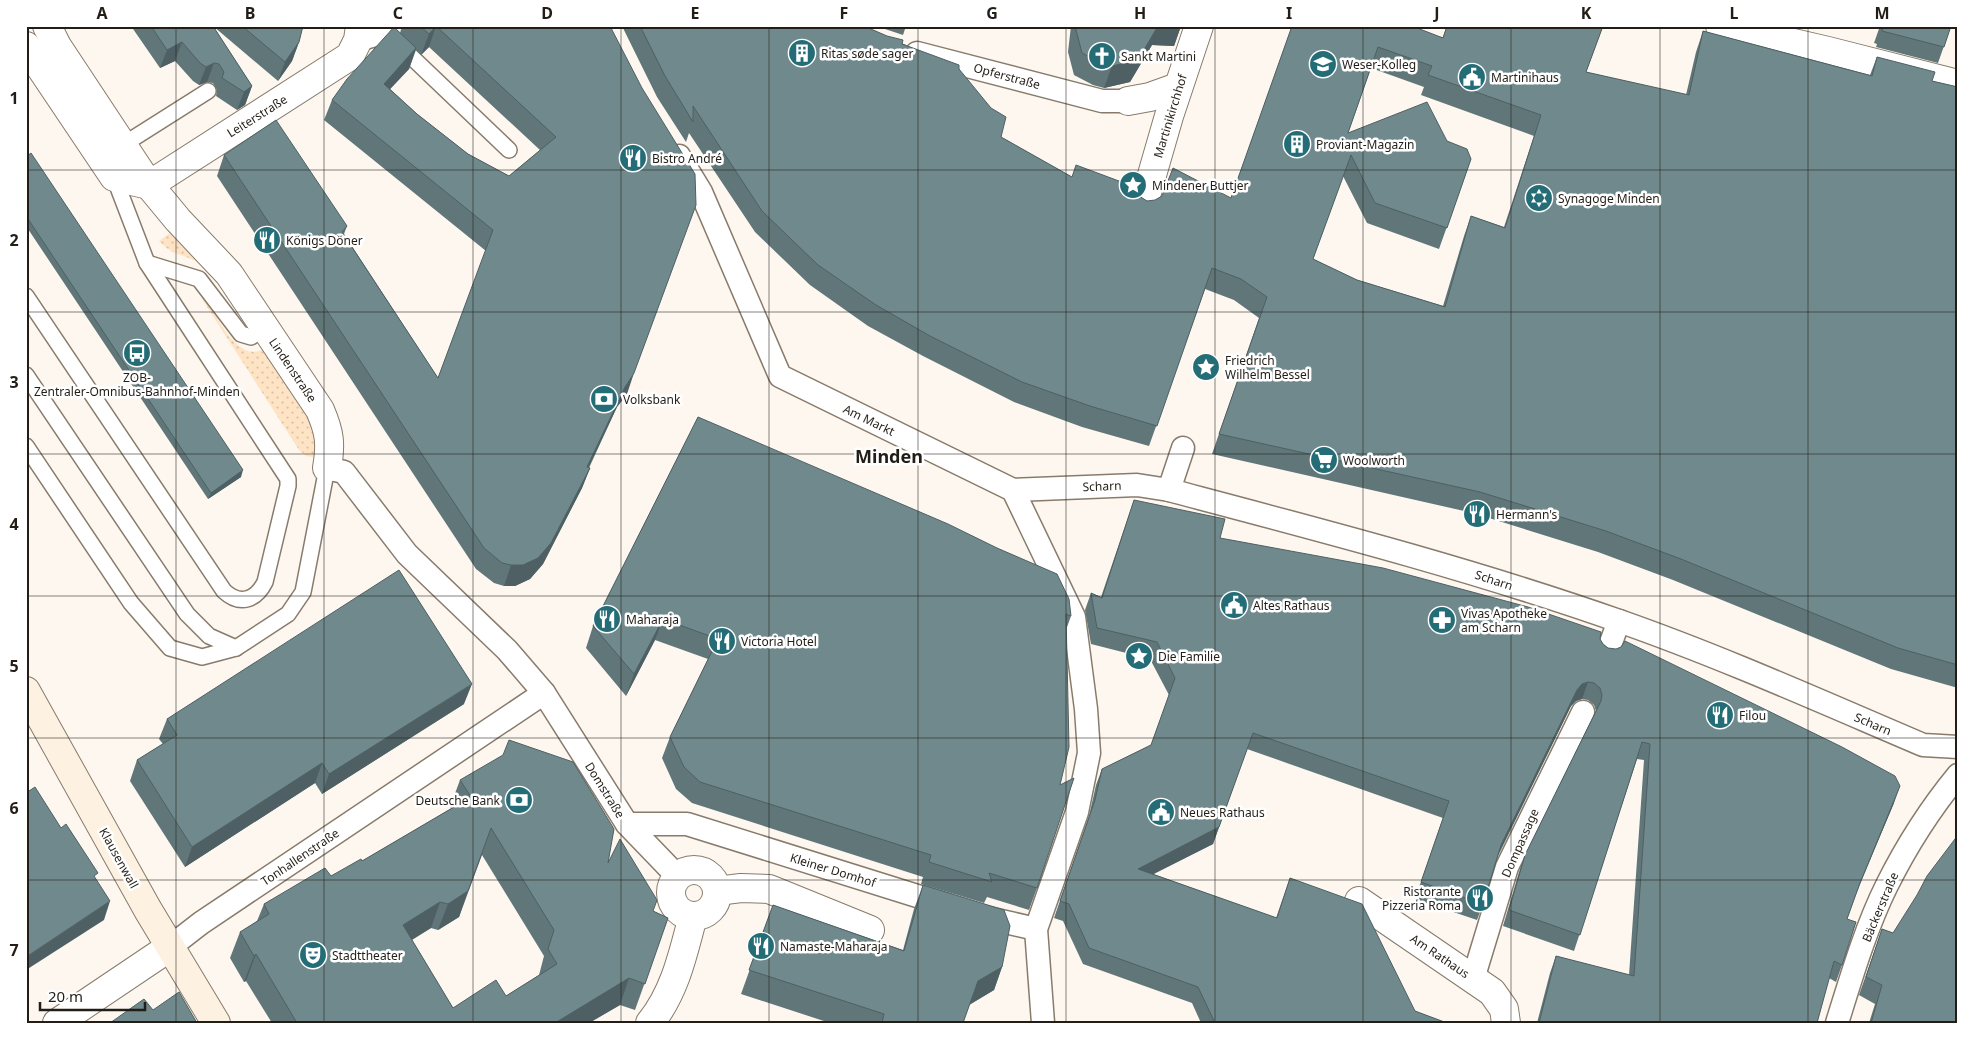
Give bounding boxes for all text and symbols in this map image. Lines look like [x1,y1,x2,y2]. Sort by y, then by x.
text: A [96,2,108,24]
text: B [245,2,255,24]
text: C [393,2,403,24]
text: D [541,2,553,24]
text: E [691,2,700,24]
text: F [840,2,848,24]
text: G [986,2,998,24]
text: H [1134,2,1146,24]
text: I [1286,2,1292,24]
text: J [1432,2,1440,24]
text: K [1581,2,1592,24]
text: L [1730,2,1739,24]
text: M [1874,2,1890,24]
building icon: Ritas søde sager [787,38,817,68]
church icon: Sankt Martini [1087,41,1117,71]
place label: Ritas søde sager [821,45,913,62]
place label: Sankt Martini [1121,48,1196,65]
school or university icon: Weser-Kolleg [1308,49,1338,79]
place label: Weser-Kolleg [1342,56,1416,73]
street label: Opferstraße [972,59,1042,93]
public building icon: Martinihaus [1457,62,1487,92]
place label: Martinihaus [1491,69,1559,86]
street label: Martinikirchhof [1149,71,1191,160]
text: 1 [9,87,19,109]
street label: Leiterstraße [224,91,291,141]
building icon: Proviant-Magazin [1282,129,1312,159]
place label: Proviant-Magazin [1316,136,1414,153]
restaurant icon: Bistro André [618,143,648,173]
place label: Bistro André [652,150,722,167]
place icon: Mindener Buttjer [1118,170,1148,200]
place label: Mindener Buttjer [1152,177,1249,194]
synagogue icon: Synagoge Minden [1524,183,1554,213]
place label: Synagoge Minden [1558,190,1660,207]
restaurant icon: Königs Döner [252,225,282,255]
text: 2 [9,229,19,251]
place label: Königs Döner [286,232,363,249]
street label: Lindenstraße [265,334,321,406]
bus stop icon: ZOB- Zentraler-Omnibus-Bahnhof-Minden [122,338,152,368]
place icon: Friedrich Wilhelm Bessel [1191,352,1221,382]
place label: Friedrich Wilhelm Bessel [1225,352,1310,383]
place label: ZOB- Zentraler-Omnibus-Bahnhof-Minden [34,369,240,400]
text: 3 [9,371,19,393]
bank icon: Volksbank [589,384,619,414]
place label: Volksbank [623,391,681,408]
street label: Am Markt [840,400,898,440]
district label: Minden [855,444,923,468]
supermarket icon: Woolworth [1309,445,1339,475]
place label: Woolworth [1343,452,1405,469]
street label: Scharn [1082,477,1122,495]
restaurant icon: Hermann's [1462,499,1492,529]
place label: Hermann's [1496,506,1558,523]
text: 4 [9,513,19,535]
street label: Scharn [1473,566,1515,594]
public building icon: Altes Rathaus [1219,590,1249,620]
place label: Altes Rathaus [1253,597,1330,614]
restaurant icon: Maharaja [592,604,622,634]
pharmacy icon: Vivas Apotheke am Scharn [1427,605,1457,635]
place label: Vivas Apotheke am Scharn [1461,605,1547,636]
place label: Maharaja [626,611,679,628]
restaurant icon: Victoria Hotel [707,626,737,656]
place label: Victoria Hotel [741,633,817,650]
place icon: Die Familie [1124,641,1154,671]
place label: Die Familie [1158,648,1220,665]
text: 5 [9,655,19,677]
restaurant icon: Filou [1705,700,1735,730]
place label: Filou [1739,707,1766,724]
street label: Scharn [1852,709,1894,739]
street label: Domstraße [581,759,629,821]
bank icon: Deutsche Bank [504,785,534,815]
place label: Deutsche Bank [416,792,501,809]
text: 6 [9,797,19,819]
public building icon: Neues Rathaus [1146,797,1176,827]
place label: Neues Rathaus [1180,804,1265,821]
street label: Dompassage [1497,806,1543,880]
street label: Tonhallenstraße [258,824,343,889]
street label: Klausenwall [95,825,143,891]
street label: Kleiner Domhof [788,849,879,891]
street label: Bäckerstraße [1858,869,1902,945]
place label: Ristorante Pizzeria Roma [1382,883,1461,914]
restaurant icon: Ristorante Pizzeria Roma [1465,883,1495,913]
street label: Am Rathaus [1407,930,1473,982]
restaurant icon: Namaste-Maharaja [746,931,776,961]
place label: Namaste-Maharaja [780,938,888,955]
text: 7 [9,939,19,961]
theatre icon: Stadttheater [298,940,328,970]
place label: Stadttheater [332,947,403,964]
scale bar [40,979,145,1011]
text: 20 m [48,986,83,1006]

